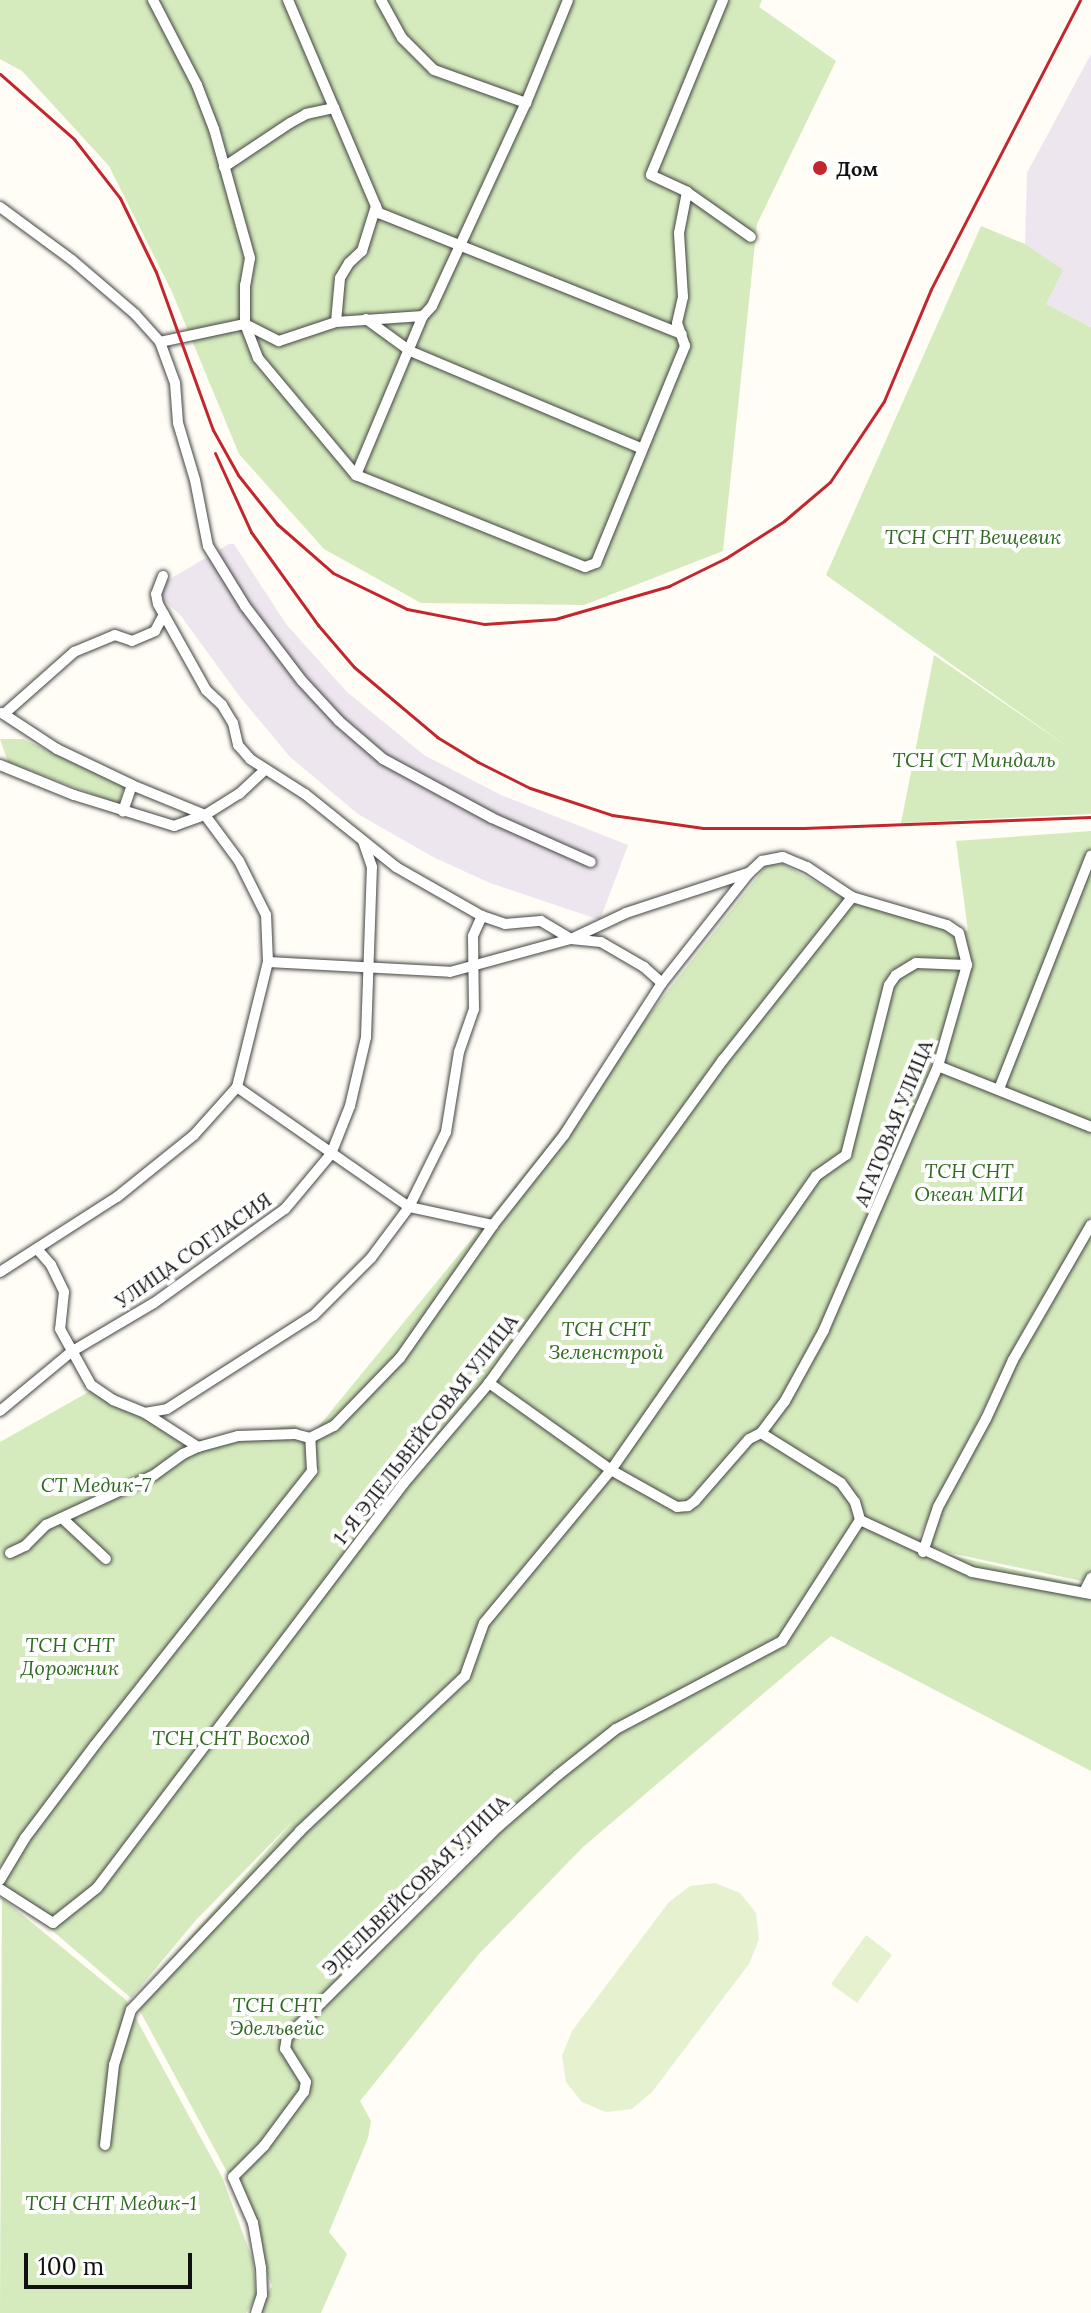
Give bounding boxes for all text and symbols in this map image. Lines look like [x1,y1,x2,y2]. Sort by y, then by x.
place label: Дом [836,156,878,180]
marker: Дом [811,159,829,177]
park label: ТСН СНТ Вещевик [885,524,1061,548]
park label: ТСН СТ Миндаль [892,747,1056,771]
street label: АГАТОВАЯ УЛИЦА [849,1036,937,1210]
park label: ТСН СНТ Океан МГИ [914,1159,1024,1206]
street label: УЛИЦА СОГЛАСИЯ [110,1187,276,1313]
street label: 1-Я ЭДЕЛЬВЕЙСОВАЯ УЛИЦА [328,1309,522,1549]
park label: ТСН СНТ Зеленстрой [548,1317,664,1364]
park label: СТ Медик-7 [41,1472,151,1496]
park label: ТСН СНТ Дорожник [21,1633,119,1680]
park label: ТСН СНТ Восход [152,1725,310,1749]
street label: ЭДЕЛЬВЕЙСОВАЯ УЛИЦА [317,1790,513,1980]
park label: ТСН СНТ Эдельвейс [229,1992,325,2039]
park label: ТСН СНТ Медик-1 [25,2190,197,2214]
scale bar [28,2237,196,2287]
text: 100 m [38,2251,104,2282]

